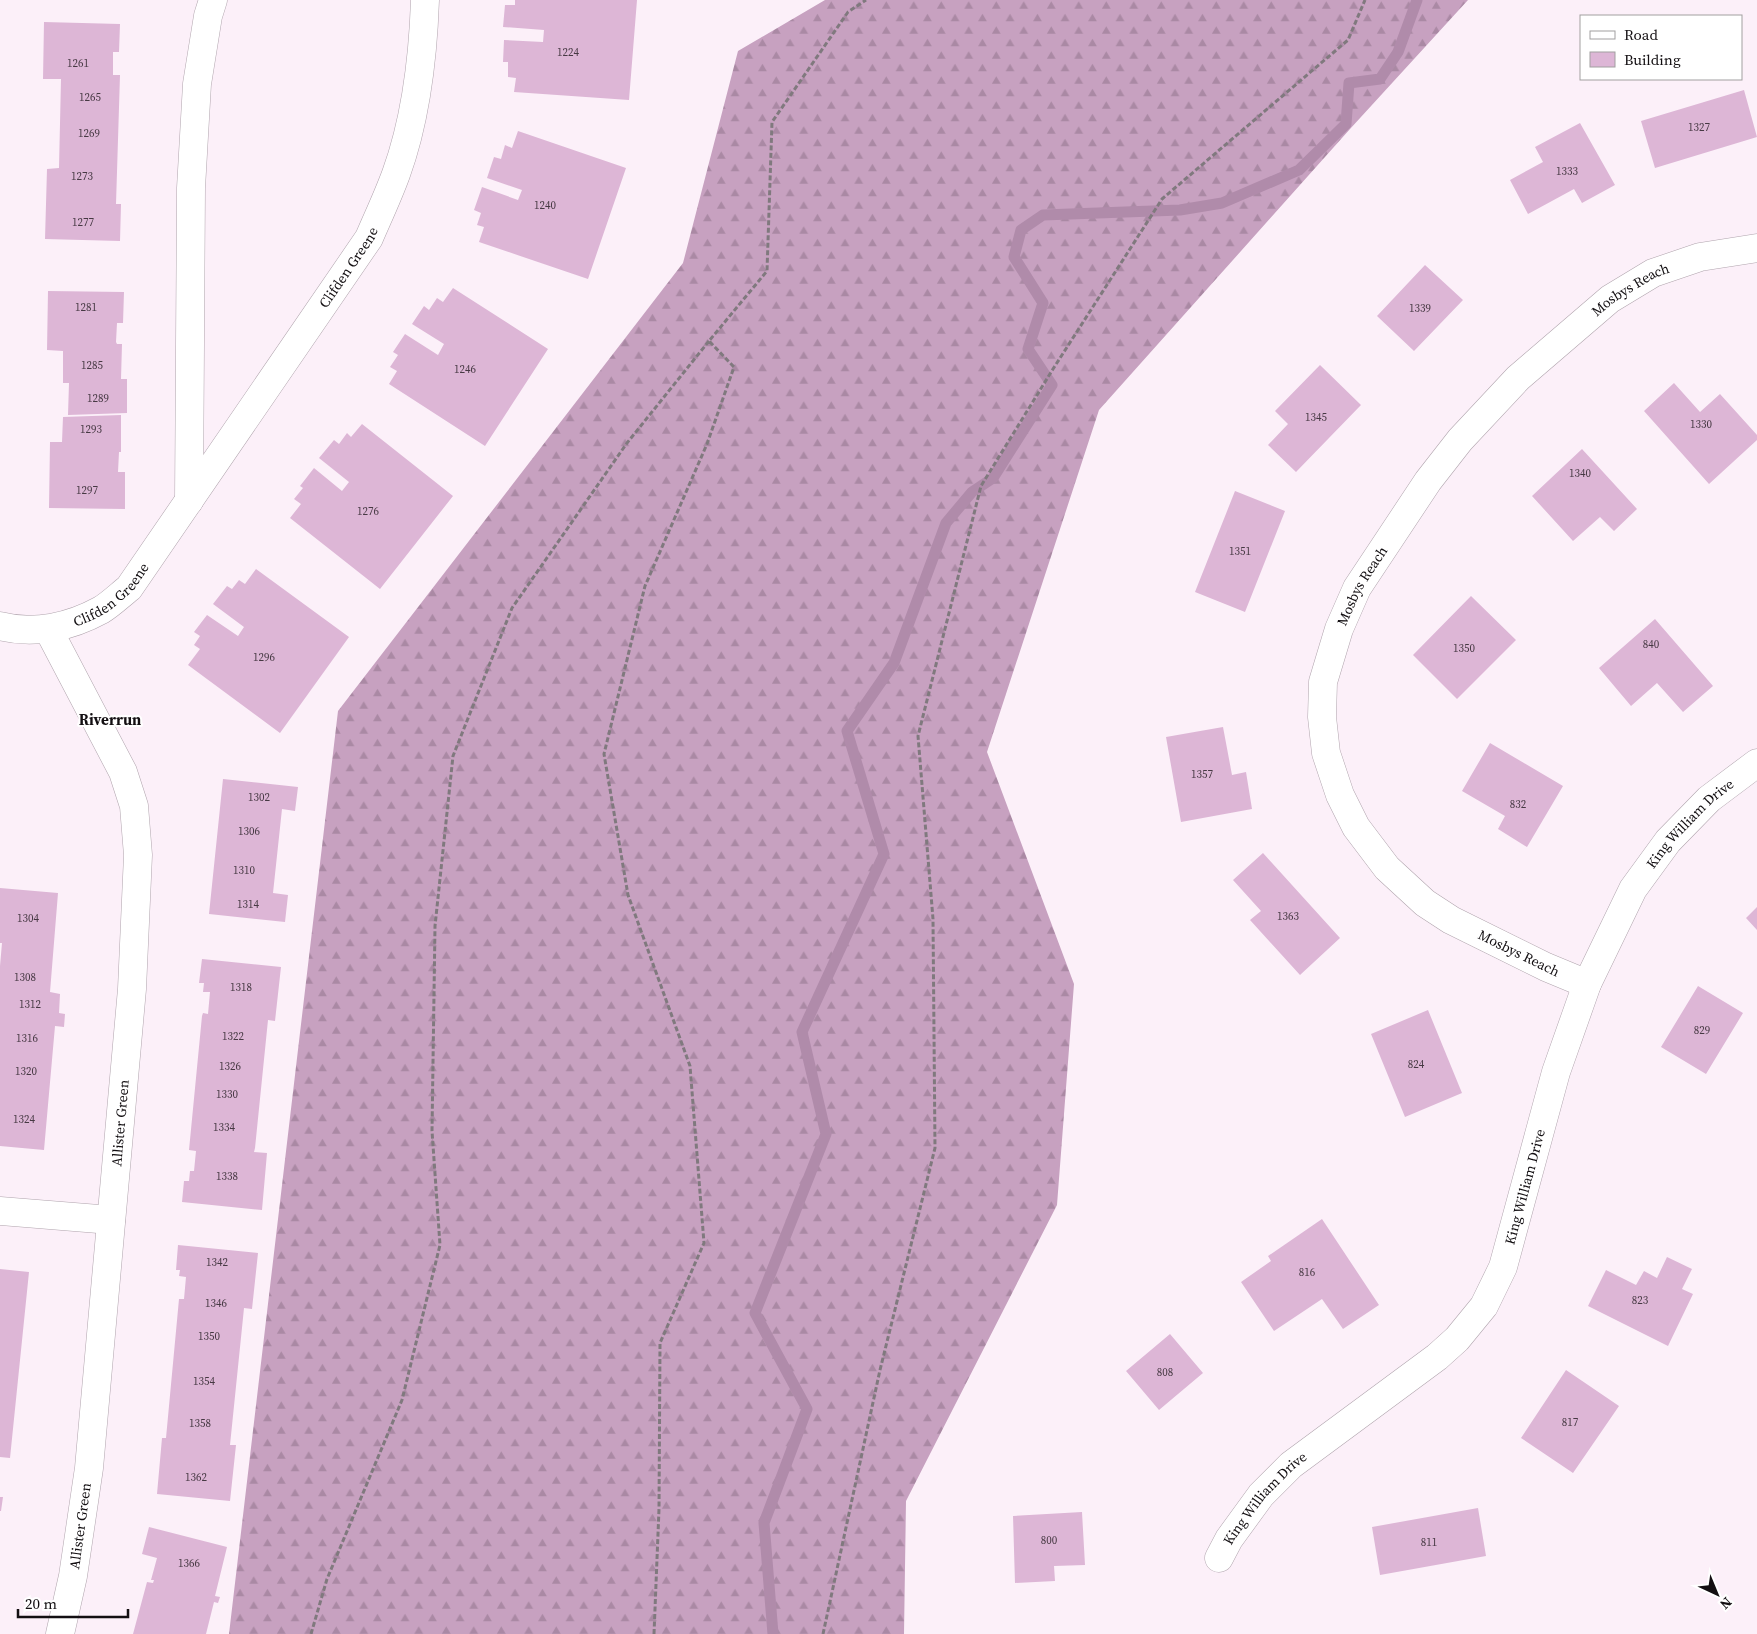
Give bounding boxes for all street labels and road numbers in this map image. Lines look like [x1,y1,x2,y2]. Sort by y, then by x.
street label: Clifden Greene [314,224,383,312]
street label: Mosbys Reach [1587,258,1672,321]
street label: Mosbys Reach [1332,542,1392,629]
street label: Clifden Greene [70,559,153,631]
street label: King William Drive [1641,774,1738,872]
street label: Mosbys Reach [1475,925,1563,981]
street label: Allister Green [106,1078,134,1167]
street label: King William Drive [1500,1127,1550,1247]
street label: King William Drive [1218,1447,1311,1548]
street label: Allister Green [64,1481,96,1570]

